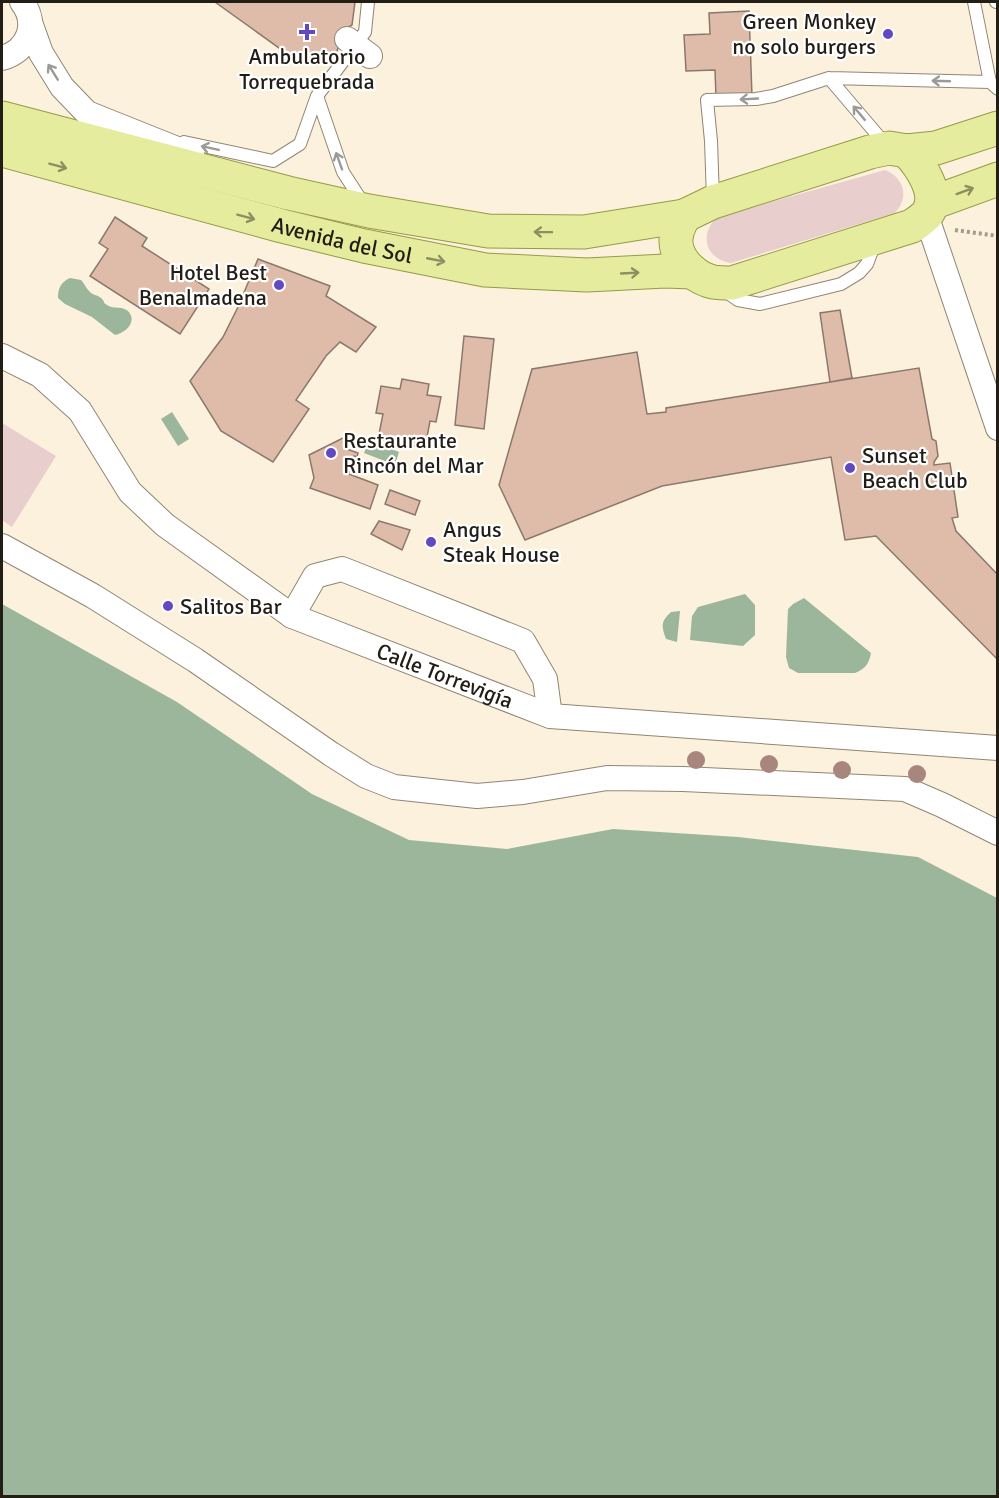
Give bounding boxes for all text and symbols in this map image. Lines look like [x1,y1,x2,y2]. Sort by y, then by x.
place label: Green Monkey no solo burgers [732,8,877,60]
marker: Ambulatorio Torrequebrada [298,23,316,41]
marker: Green Monkey no solo burgers [881,27,895,41]
place label: Ambulatorio Torrequebrada [239,43,375,95]
one-way arrow [47,65,59,81]
one-way arrow [932,75,952,87]
one-way arrow [740,93,760,104]
one-way arrow [852,106,866,121]
one-way arrow [201,142,221,153]
one-way arrow [332,153,343,171]
one-way arrow [48,160,67,172]
one-way arrow [955,185,974,196]
street label: Avenida del Sol [269,210,415,269]
one-way arrow [236,211,255,223]
one-way arrow [534,226,554,237]
one-way arrow [426,255,445,266]
place label: Hotel Best Benalmadena [139,259,267,311]
one-way arrow [620,267,639,278]
marker: Hotel Best Benalmadena [272,278,286,292]
place label: Restaurante Rincón del Mar [343,427,484,479]
place label: Sunset Beach Club [862,442,968,494]
marker: Restaurante Rincón del Mar [324,446,338,460]
marker: Sunset Beach Club [843,461,857,475]
place label: Angus Steak House [443,516,560,568]
marker: Angus Steak House [424,535,438,549]
place label: Salitos Bar [180,593,282,620]
marker: Salitos Bar [161,599,175,613]
street label: Calle Torrevigía [373,637,517,714]

